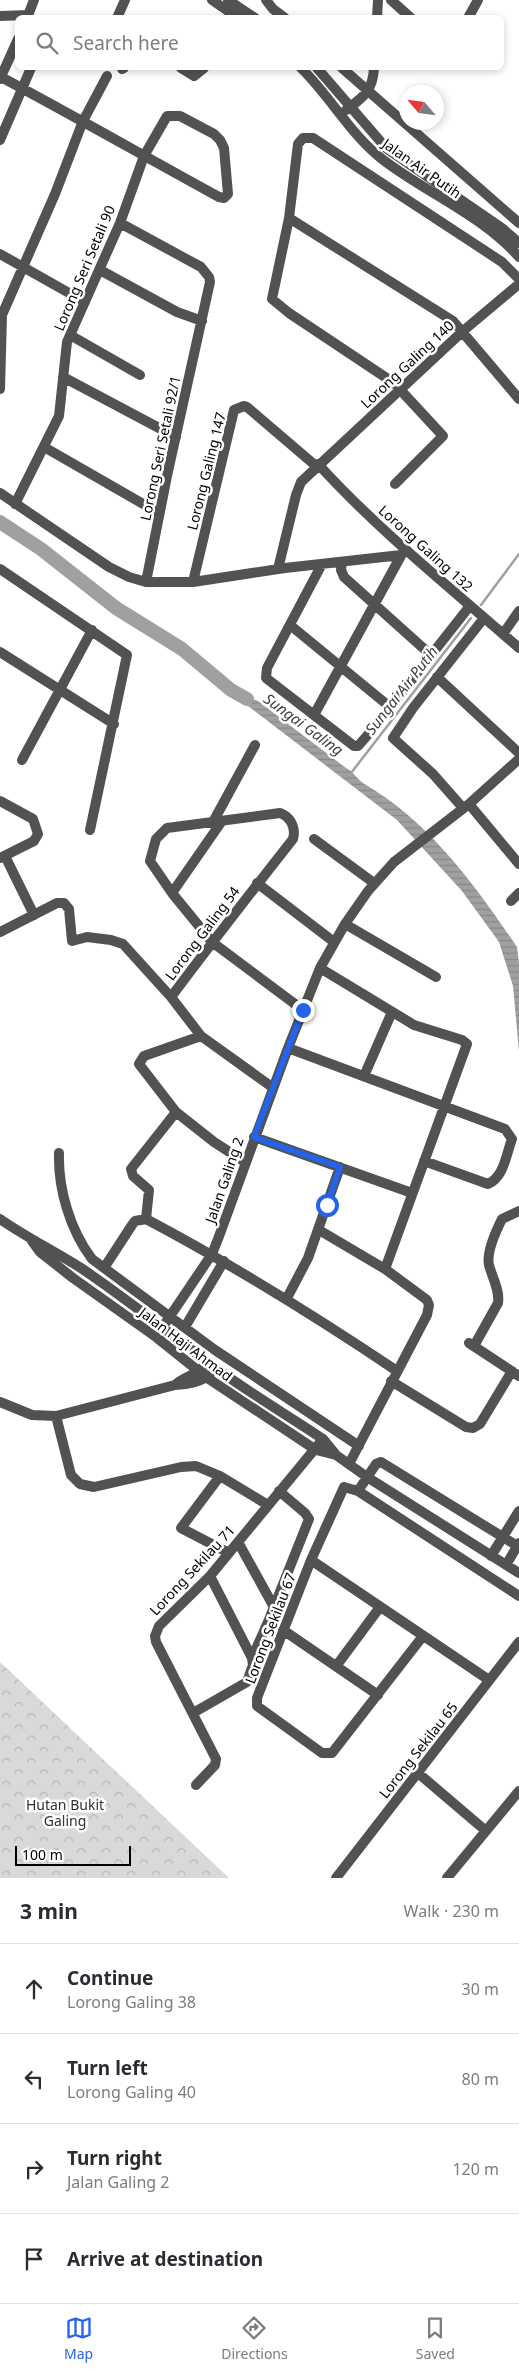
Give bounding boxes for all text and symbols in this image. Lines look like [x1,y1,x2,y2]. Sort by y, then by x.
search box [15,15,504,70]
icon: search [33,29,61,57]
text: Search here [73,30,179,56]
north arrow [399,85,444,130]
street label: Jalan Air Putih [377,133,465,202]
street label: Lorong Seri Setali 90 [49,202,119,334]
street label: Lorong Galing 140 [356,316,458,412]
street label: Lorong Seri Setali 92/1 [135,374,185,522]
street label: Lorong Galing 147 [182,410,230,532]
street label: Lorong Galing 132 [375,500,477,596]
water label: Sungai Air Putih [360,642,442,738]
water label: Sungai Galing [260,688,348,760]
street label: Lorong Galing 54 [160,882,244,984]
route end [292,999,315,1022]
street label: Jalan Galing 2 [200,1135,248,1227]
route start [316,1194,339,1217]
street label: Jalan Haji Ahmad [134,1302,236,1385]
street label: Lorong Sekilau 71 [145,1521,239,1619]
street label: Lorong Sekilau 67 [240,1570,300,1686]
street label: Lorong Sekilau 65 [374,1698,462,1802]
park label: Hutan Bukit Galing [26,1795,104,1830]
scale bar [15,1843,131,1866]
text: 100 m [22,1845,63,1864]
text: 3 min [20,1897,78,1925]
text: Walk · 230 m [404,1900,499,1922]
text: Continue [67,1965,153,1991]
icon: ahead [20,1975,48,2003]
text: 30 m [462,1978,499,2000]
text: Lorong Galing 38 [67,1991,196,2013]
text: Turn left [67,2055,148,2081]
icon: left [20,2065,48,2093]
text: 80 m [462,2068,499,2090]
text: Lorong Galing 40 [67,2081,196,2103]
text: Turn right [67,2145,162,2171]
icon: right [20,2155,48,2183]
text: 120 m [452,2158,499,2180]
text: Jalan Galing 2 [67,2171,169,2193]
icon: arrive [20,2245,48,2273]
text: Arrive at destination [67,2246,263,2272]
tab: Map [64,2314,93,2363]
tab: Directions [221,2314,288,2363]
tab: Saved [416,2314,455,2363]

